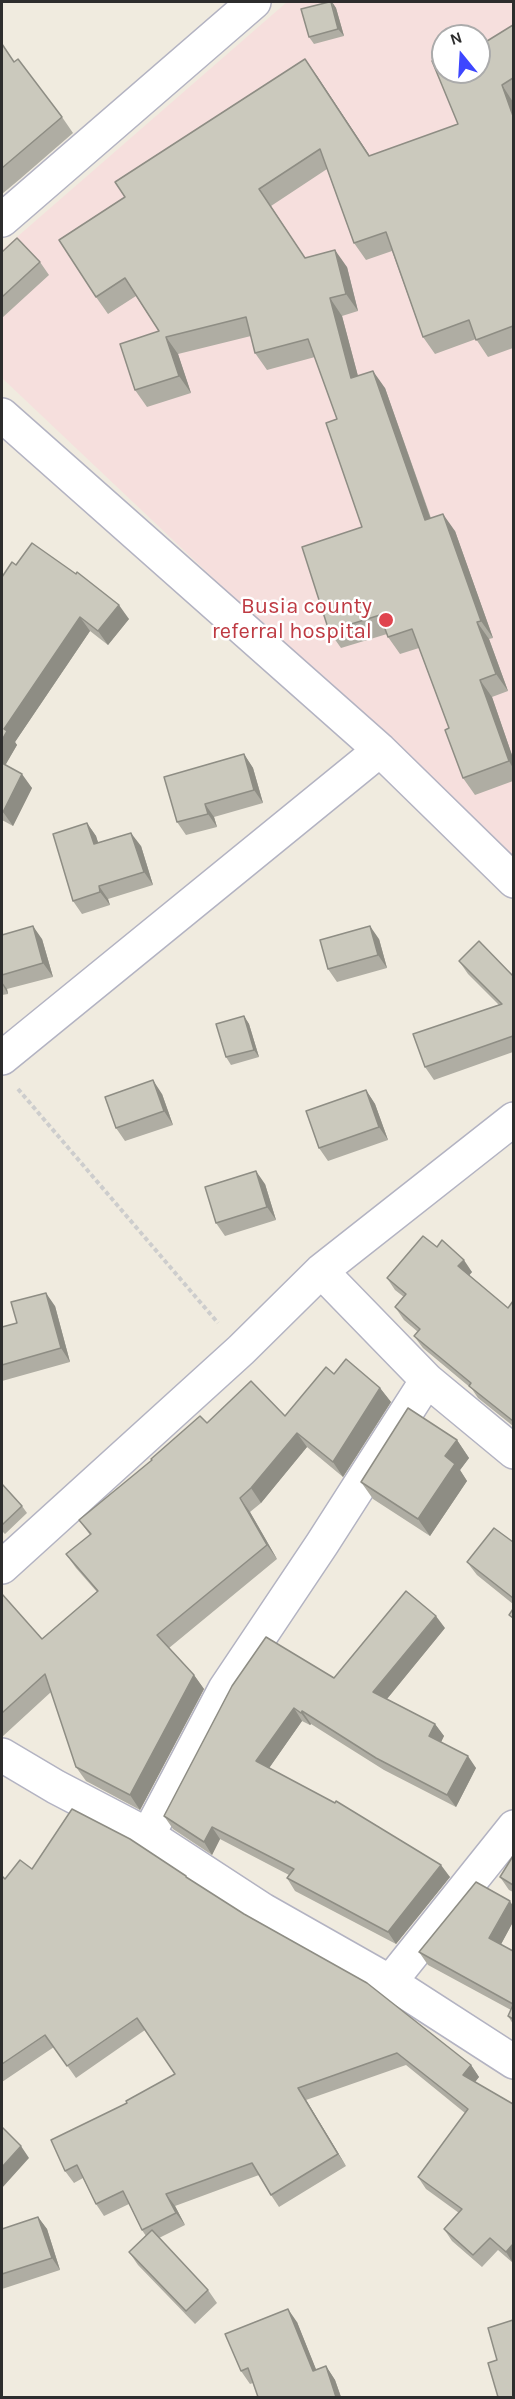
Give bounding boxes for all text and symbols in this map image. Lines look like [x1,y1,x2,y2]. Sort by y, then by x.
north arrow [431,24,491,84]
text: N [447,28,464,49]
place label: Busia county referral hospital [212,594,372,646]
marker: Busia county referral hospital [377,611,395,629]

